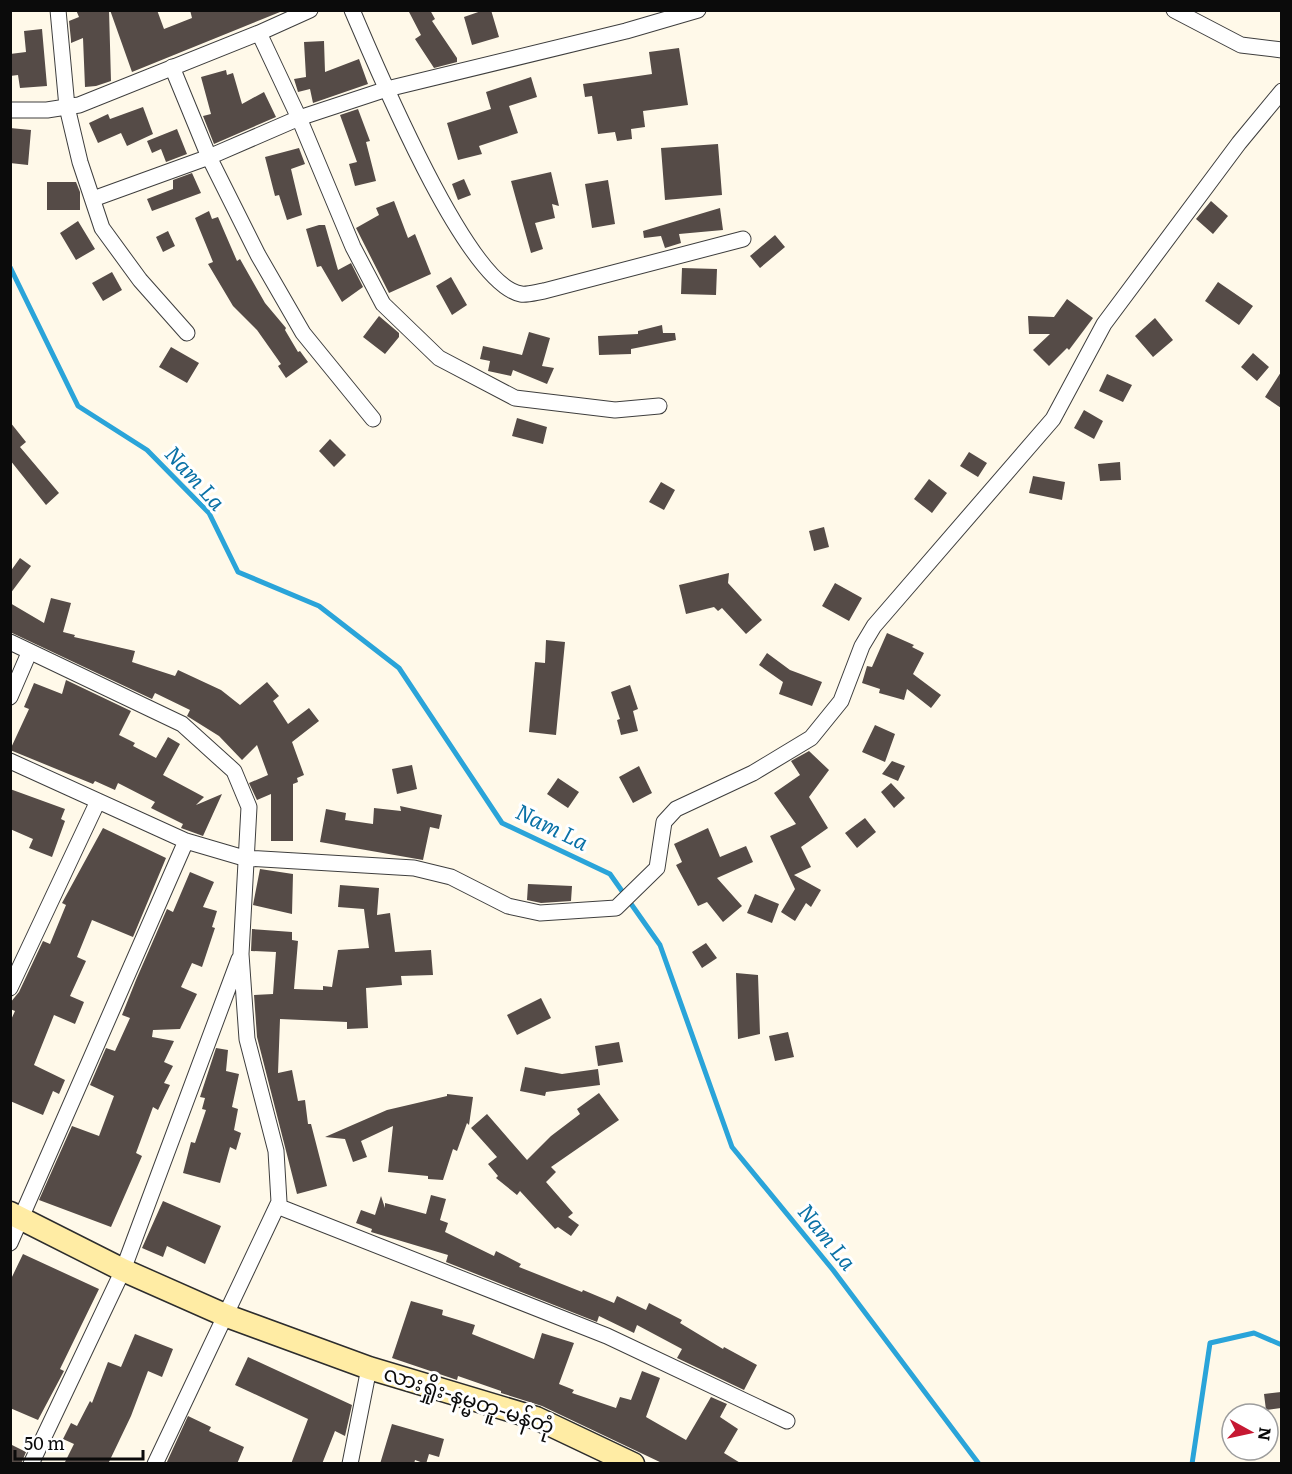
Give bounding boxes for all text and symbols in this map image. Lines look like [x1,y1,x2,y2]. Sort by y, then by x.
water label: Nam La [158,437,235,517]
water label: Nam La [511,794,595,858]
water label: Nam La [791,1196,866,1277]
street label: လားရှိုး-နမ္မတူ-မန်တုံ [379,1355,559,1444]
north arrow [1220,1402,1280,1462]
scale bar [15,1423,142,1461]
text: N [1253,1426,1279,1443]
text: 50 m [24,1429,65,1456]

